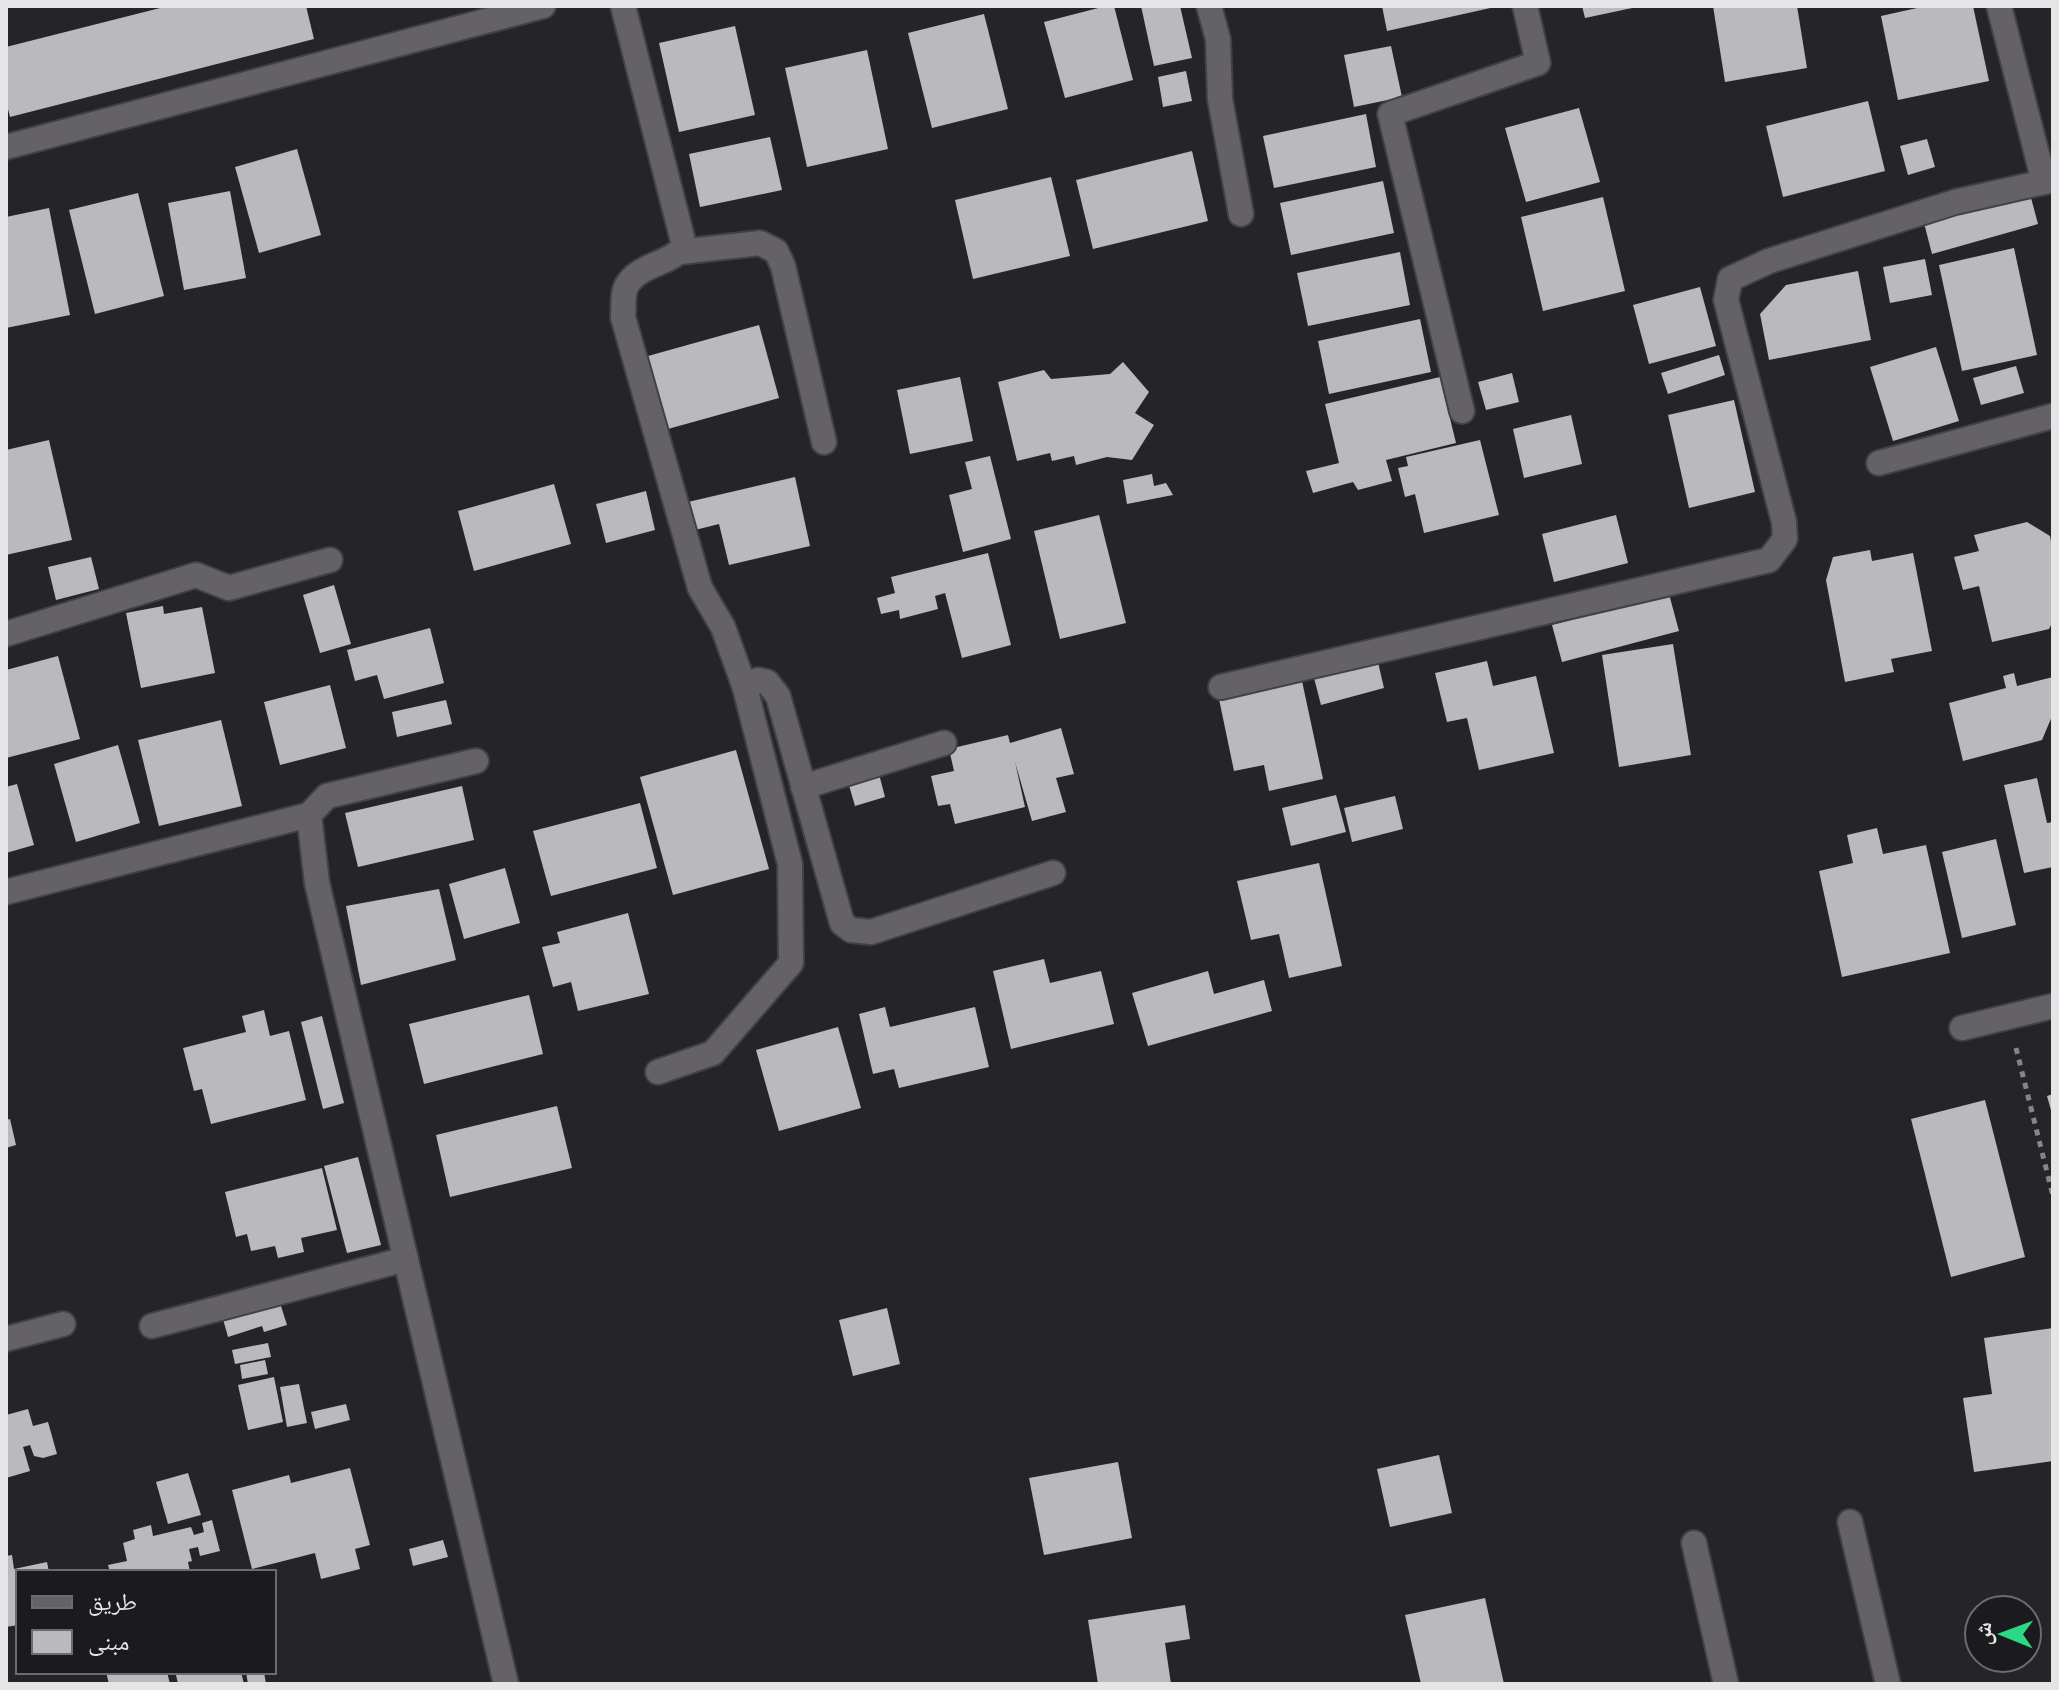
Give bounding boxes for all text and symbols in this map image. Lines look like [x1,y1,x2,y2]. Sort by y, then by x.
legend [16,1570,276,1674]
text: طريق [88,1587,137,1616]
north arrow [1963,1594,2043,1674]
text: ش [1970,1622,1997,1646]
text: مبنى [88,1627,129,1656]

